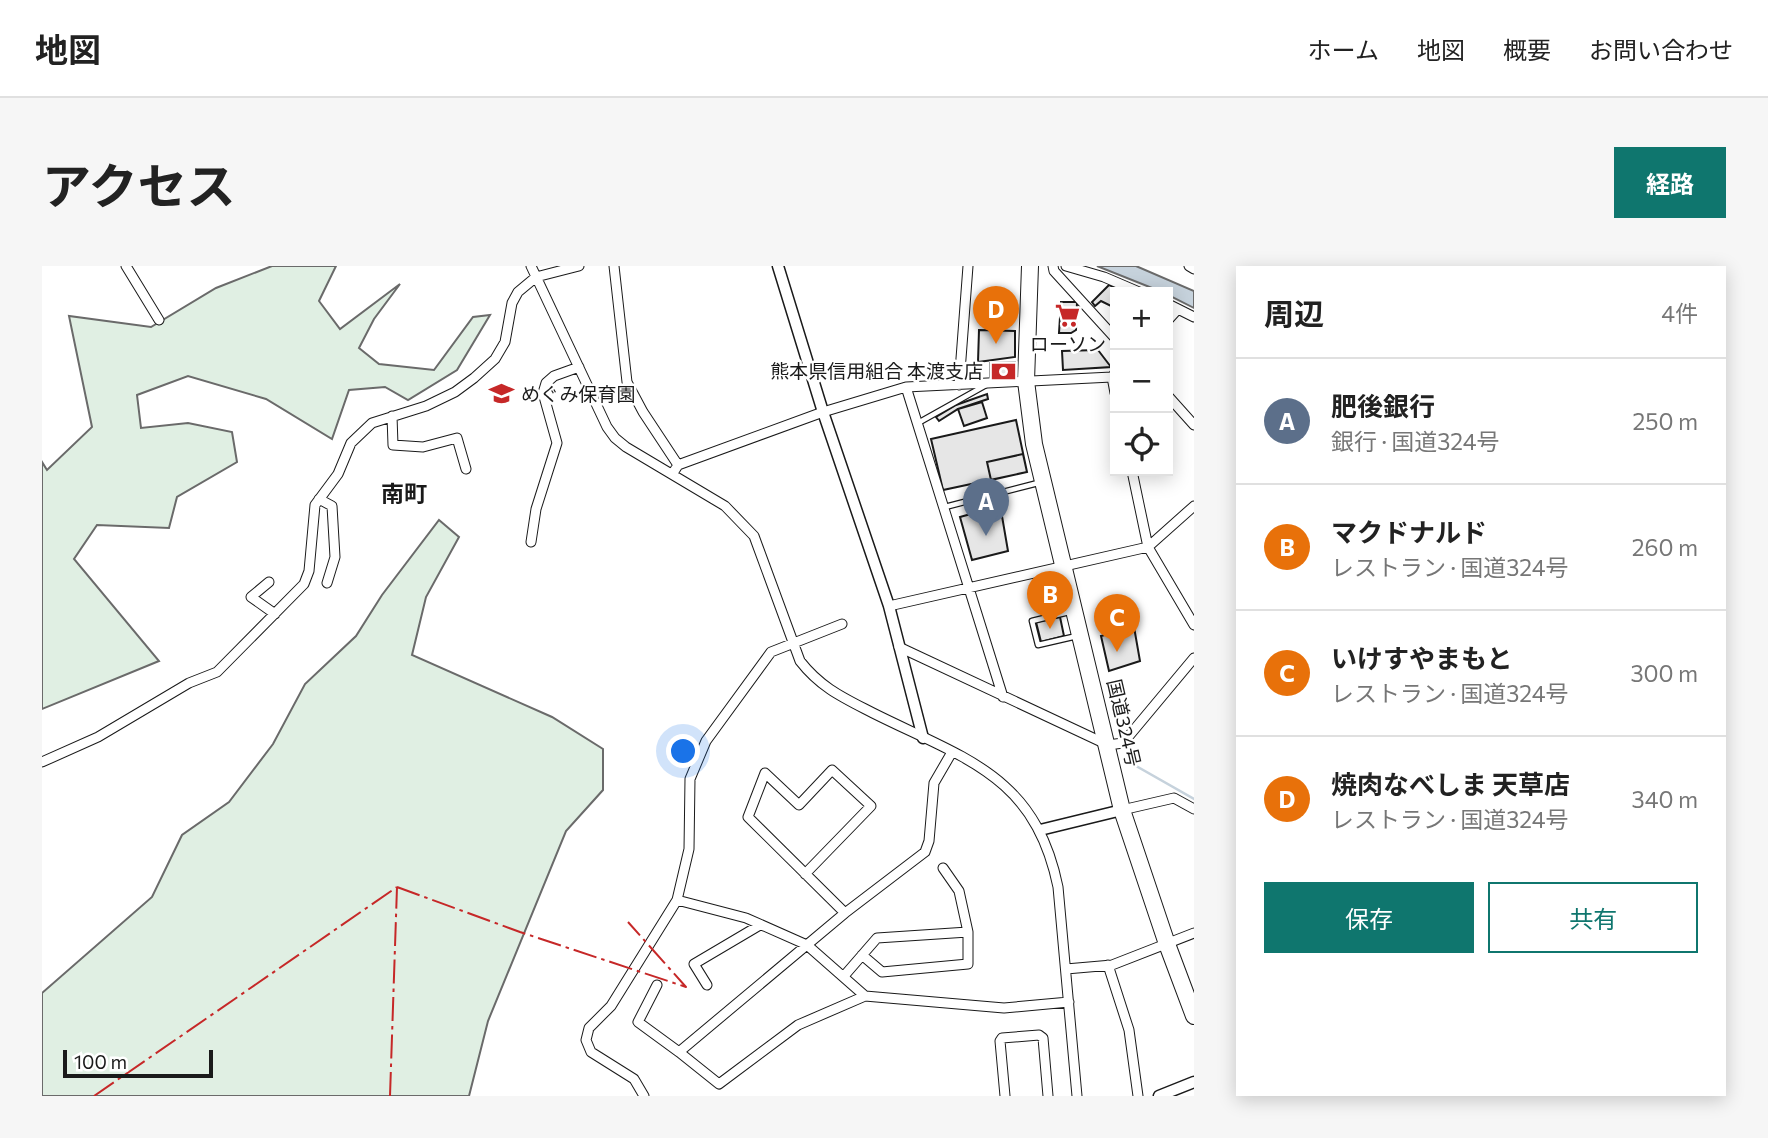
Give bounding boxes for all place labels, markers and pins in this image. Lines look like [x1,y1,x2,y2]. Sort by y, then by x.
pin: D [973,286,1019,344]
supermarket icon: ローソン [1054,302,1082,330]
place label: ローソン [1030,332,1106,355]
bank icon: 熊本県信用組合 本渡支店 [989,357,1017,385]
place label: 熊本県信用組合 本渡支店 [770,359,983,382]
school or university icon: めぐみ保育園 [487,380,515,408]
place label: めぐみ保育園 [521,382,636,405]
pin: A [963,478,1009,536]
pin: B [1027,571,1073,629]
pin: C [1094,594,1140,652]

